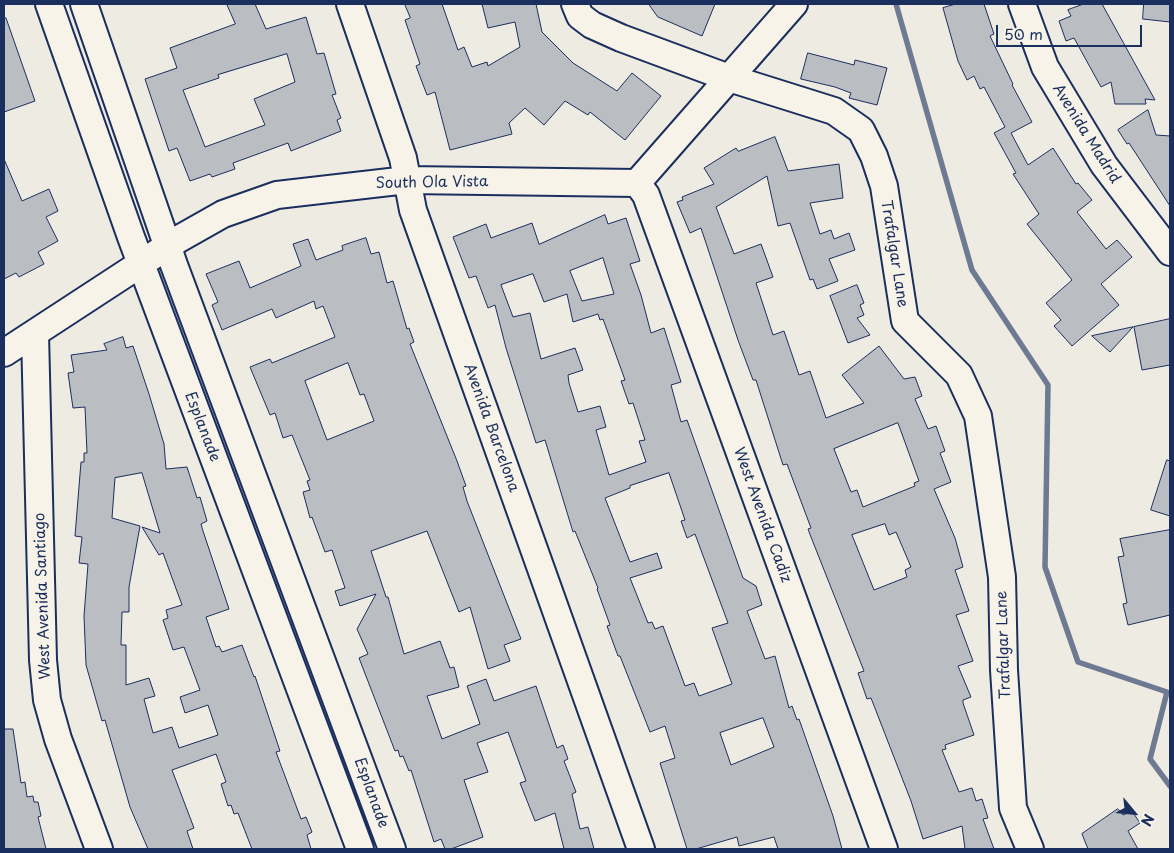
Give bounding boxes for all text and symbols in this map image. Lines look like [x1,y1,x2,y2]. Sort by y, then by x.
scale bar [999,15,1145,47]
text: 50 m [1004,22,1043,45]
street label: Avenida Madrid [1048,81,1124,187]
street label: South Ola Vista [375,173,489,193]
street label: Trafalgar Lane [877,199,911,309]
street label: Avenida Barcelona [459,361,523,495]
street label: Esplanade [180,389,224,465]
street label: West Avenida Cadiz [729,445,795,585]
street label: West Avenida Santiago [31,512,55,680]
street label: Trafalgar Lane [993,591,1015,699]
street label: Esplanade [350,755,392,831]
north arrow [1109,788,1159,838]
text: N [1136,810,1160,830]

